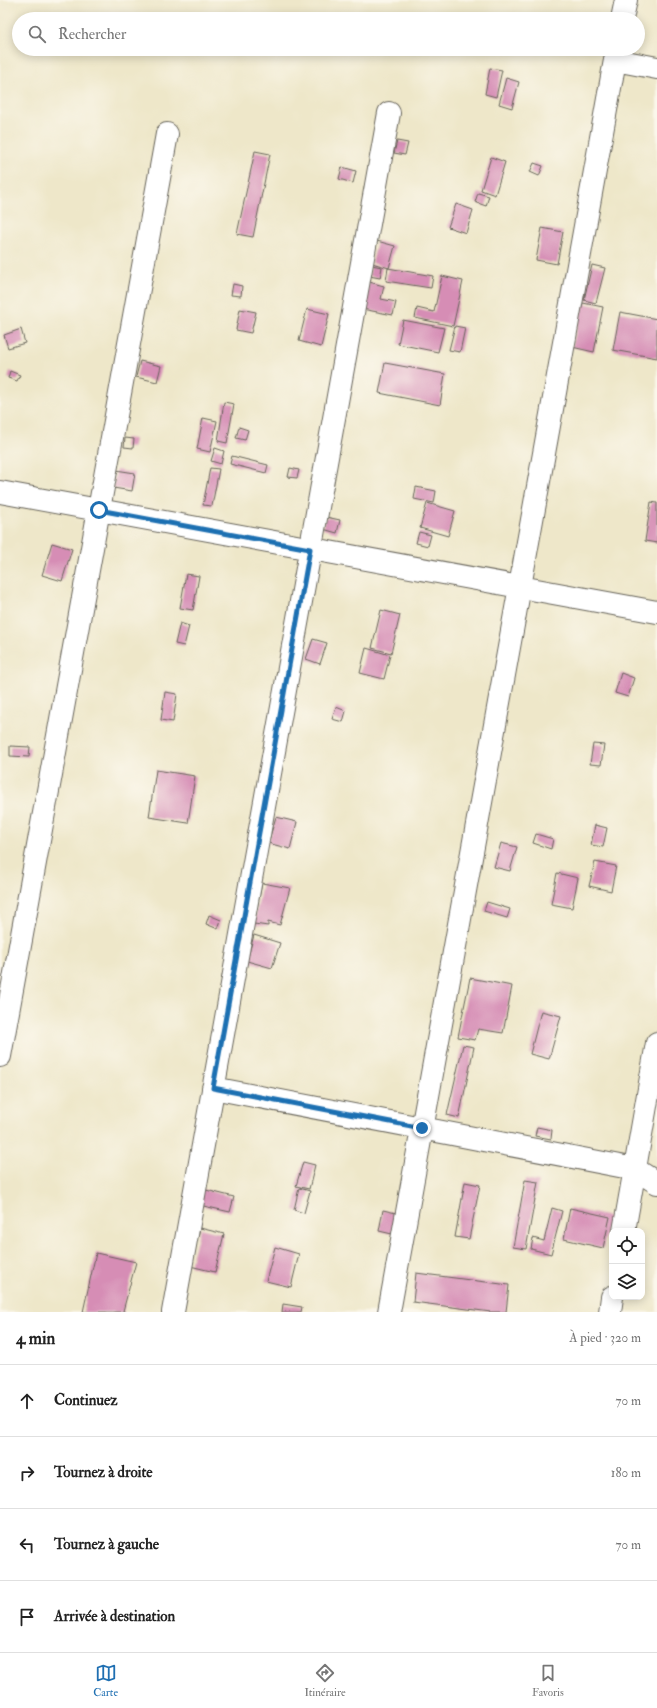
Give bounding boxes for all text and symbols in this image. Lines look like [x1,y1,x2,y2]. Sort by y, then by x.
search box [12,12,645,56]
icon: search [26,23,48,45]
text: Rechercher [58,25,126,44]
route start [90,501,108,519]
route end [413,1119,431,1137]
map controls [609,1228,645,1300]
button: locate [609,1228,645,1264]
button: layers [609,1264,645,1300]
text: 4 min [16,1328,55,1349]
text: À pied · 320 m [569,1330,641,1346]
icon: ahead [16,1390,38,1412]
text: Continuez [54,1391,118,1410]
text: 70 m [616,1393,641,1409]
icon: right [16,1462,38,1484]
text: Tournez à droite [54,1463,153,1482]
text: 180 m [611,1465,641,1481]
icon: left [16,1534,38,1556]
text: Tournez à gauche [54,1535,159,1554]
text: 70 m [616,1537,641,1553]
icon: arrive [16,1606,38,1628]
text: Arrivée à destination [54,1607,175,1626]
tab: Carte [93,1662,118,1699]
tab: Itinéraire [304,1662,346,1699]
tab: Favoris [532,1662,564,1699]

